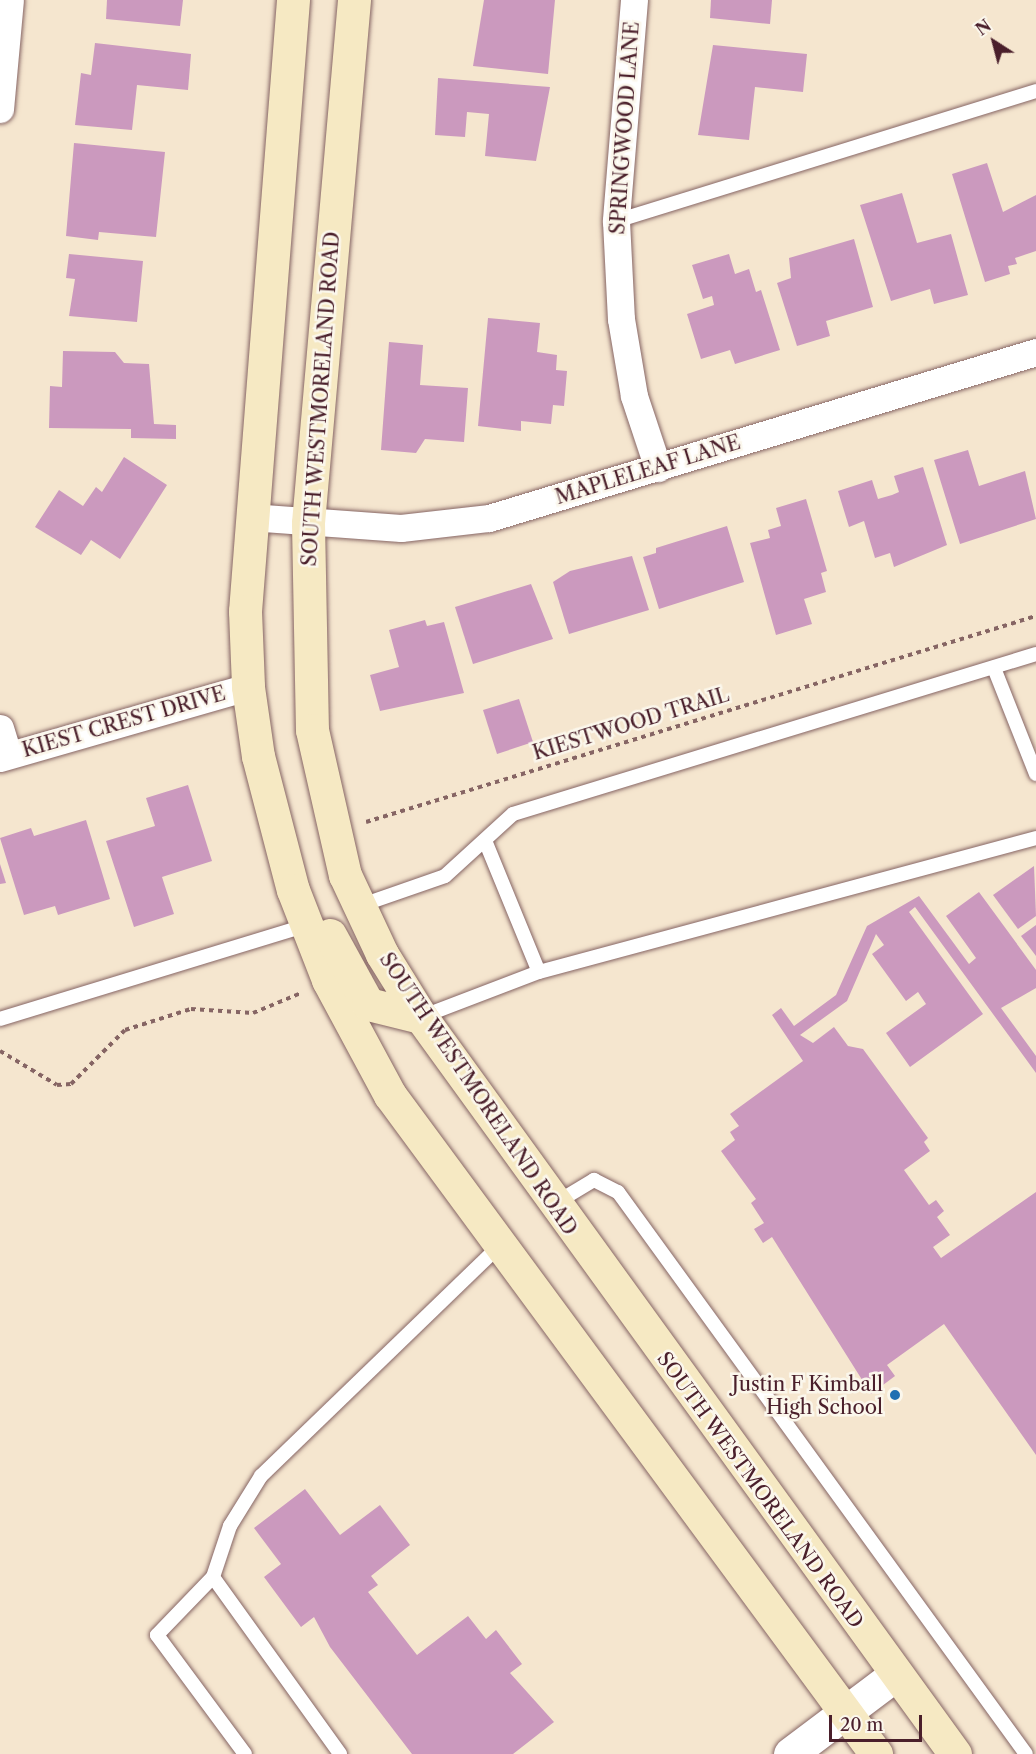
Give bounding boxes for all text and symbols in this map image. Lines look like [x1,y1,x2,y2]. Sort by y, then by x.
north arrow [964,12,1024,72]
text: N [972,15,995,40]
street label: SPRINGWOOD LANE [606,21,644,235]
street label: SOUTH WESTMORELAND ROAD [297,230,345,568]
street label: MAPLELEAF LANE [552,430,744,510]
street label: KIEST CREST DRIVE [19,681,229,763]
street label: KIESTWOOD TRAIL [530,683,732,765]
street label: SOUTH WESTMORELAND ROAD [374,948,582,1240]
street label: SOUTH WESTMORELAND ROAD [651,1347,869,1633]
place label: Justin F Kimball High School [731,1372,883,1419]
marker: Justin F Kimball High School [888,1388,902,1402]
scale bar [832,1703,925,1741]
text: 20 m [840,1714,883,1736]

